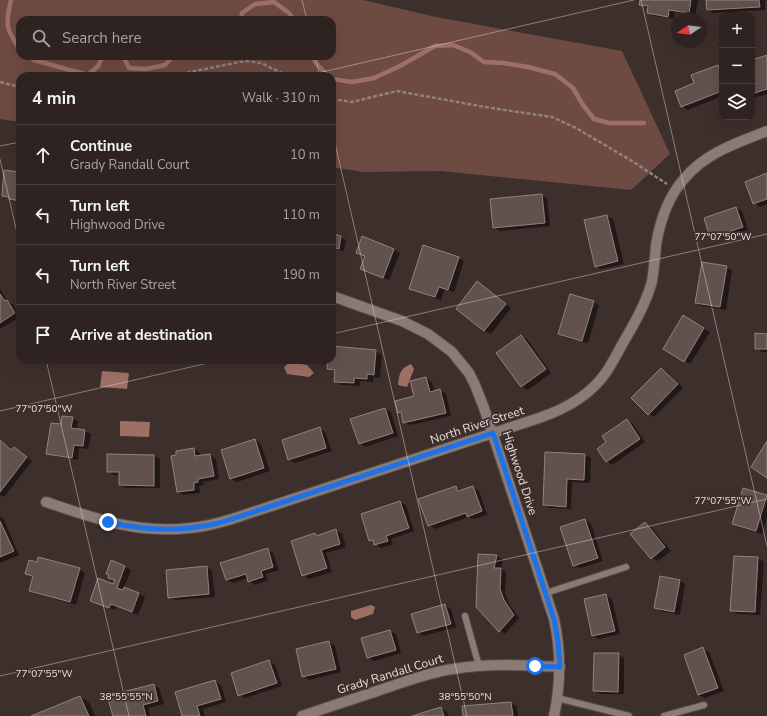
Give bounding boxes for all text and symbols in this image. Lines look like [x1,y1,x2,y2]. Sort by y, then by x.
north arrow [671,12,707,48]
map controls [719,12,755,120]
button: + [719,12,755,48]
search box [16,16,336,60]
icon: search [30,27,52,49]
text: Search here [62,28,142,48]
button: − [719,48,755,84]
button: layers [719,84,755,120]
text: 4 min [32,87,76,110]
text: Walk · 310 m [242,89,320,107]
text: Continue [70,136,132,156]
icon: ahead [32,144,54,166]
text: 10 m [290,146,320,164]
text: Grady Randall Court [70,156,189,174]
text: Turn left [70,196,129,216]
icon: left [32,204,54,226]
text: 110 m [282,206,320,224]
text: Highwood Drive [70,216,165,234]
text: 77°07'50"W [695,230,751,244]
text: Turn left [70,256,129,276]
icon: left [32,264,54,286]
text: 190 m [282,266,320,284]
text: North River Street [70,276,176,294]
icon: arrive [32,324,54,346]
text: Arrive at destination [70,325,213,345]
text: 77°07'50"W [16,402,72,416]
street label: North River Street [428,402,527,448]
street label: Highwood Drive [499,429,541,517]
text: 77°07'55"W [695,494,751,508]
route end [99,513,117,531]
street label: Grady Randall Court [335,650,446,698]
route start [526,657,544,675]
text: 77°07'55"W [16,667,72,681]
text: 38°55'55"N [99,690,153,704]
text: 38°55'50"N [438,690,492,704]

